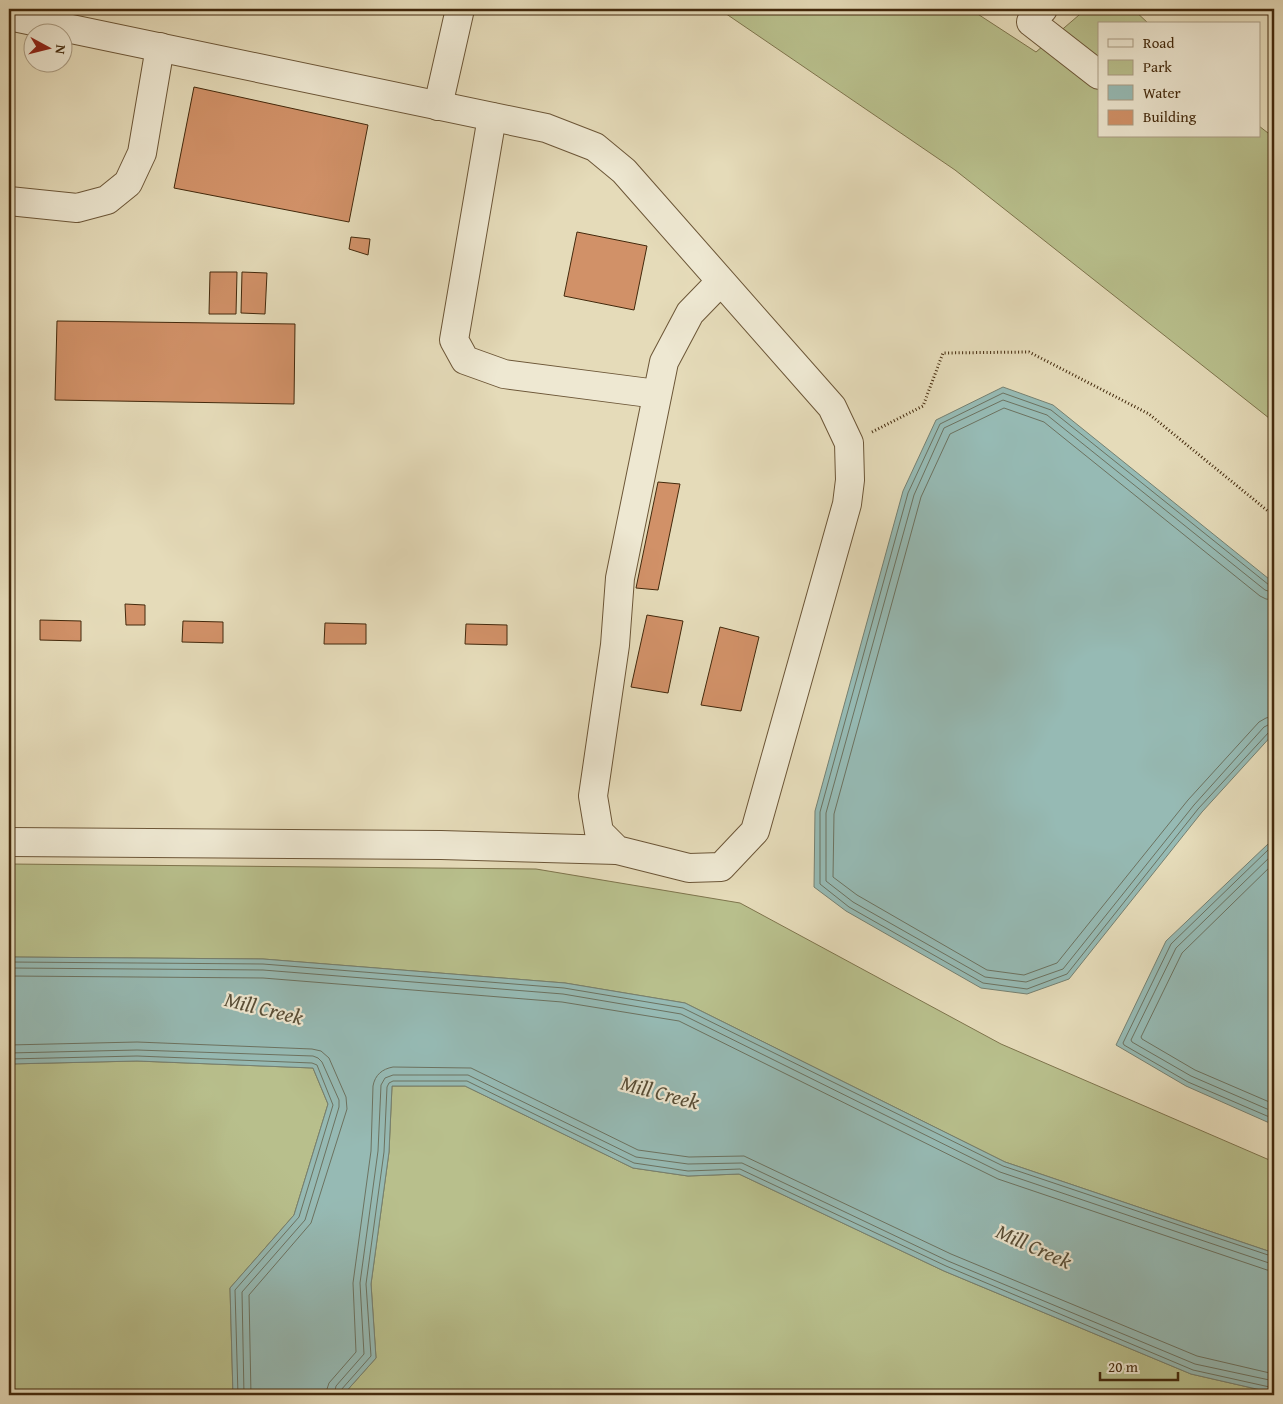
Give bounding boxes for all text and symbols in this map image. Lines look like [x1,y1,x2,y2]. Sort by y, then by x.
north arrow [22,22,72,72]
legend [1098,22,1260,138]
text: Road [1143,32,1174,53]
text: N [50,44,71,56]
text: Park [1143,56,1172,77]
text: Water [1143,82,1181,103]
text: Building [1143,106,1197,127]
water label: Mill Creek [221,983,307,1033]
water label: Mill Creek [617,1067,703,1117]
water label: Mill Creek [991,1216,1077,1277]
scale bar [1100,1349,1178,1381]
text: 20 m [1108,1356,1139,1377]

